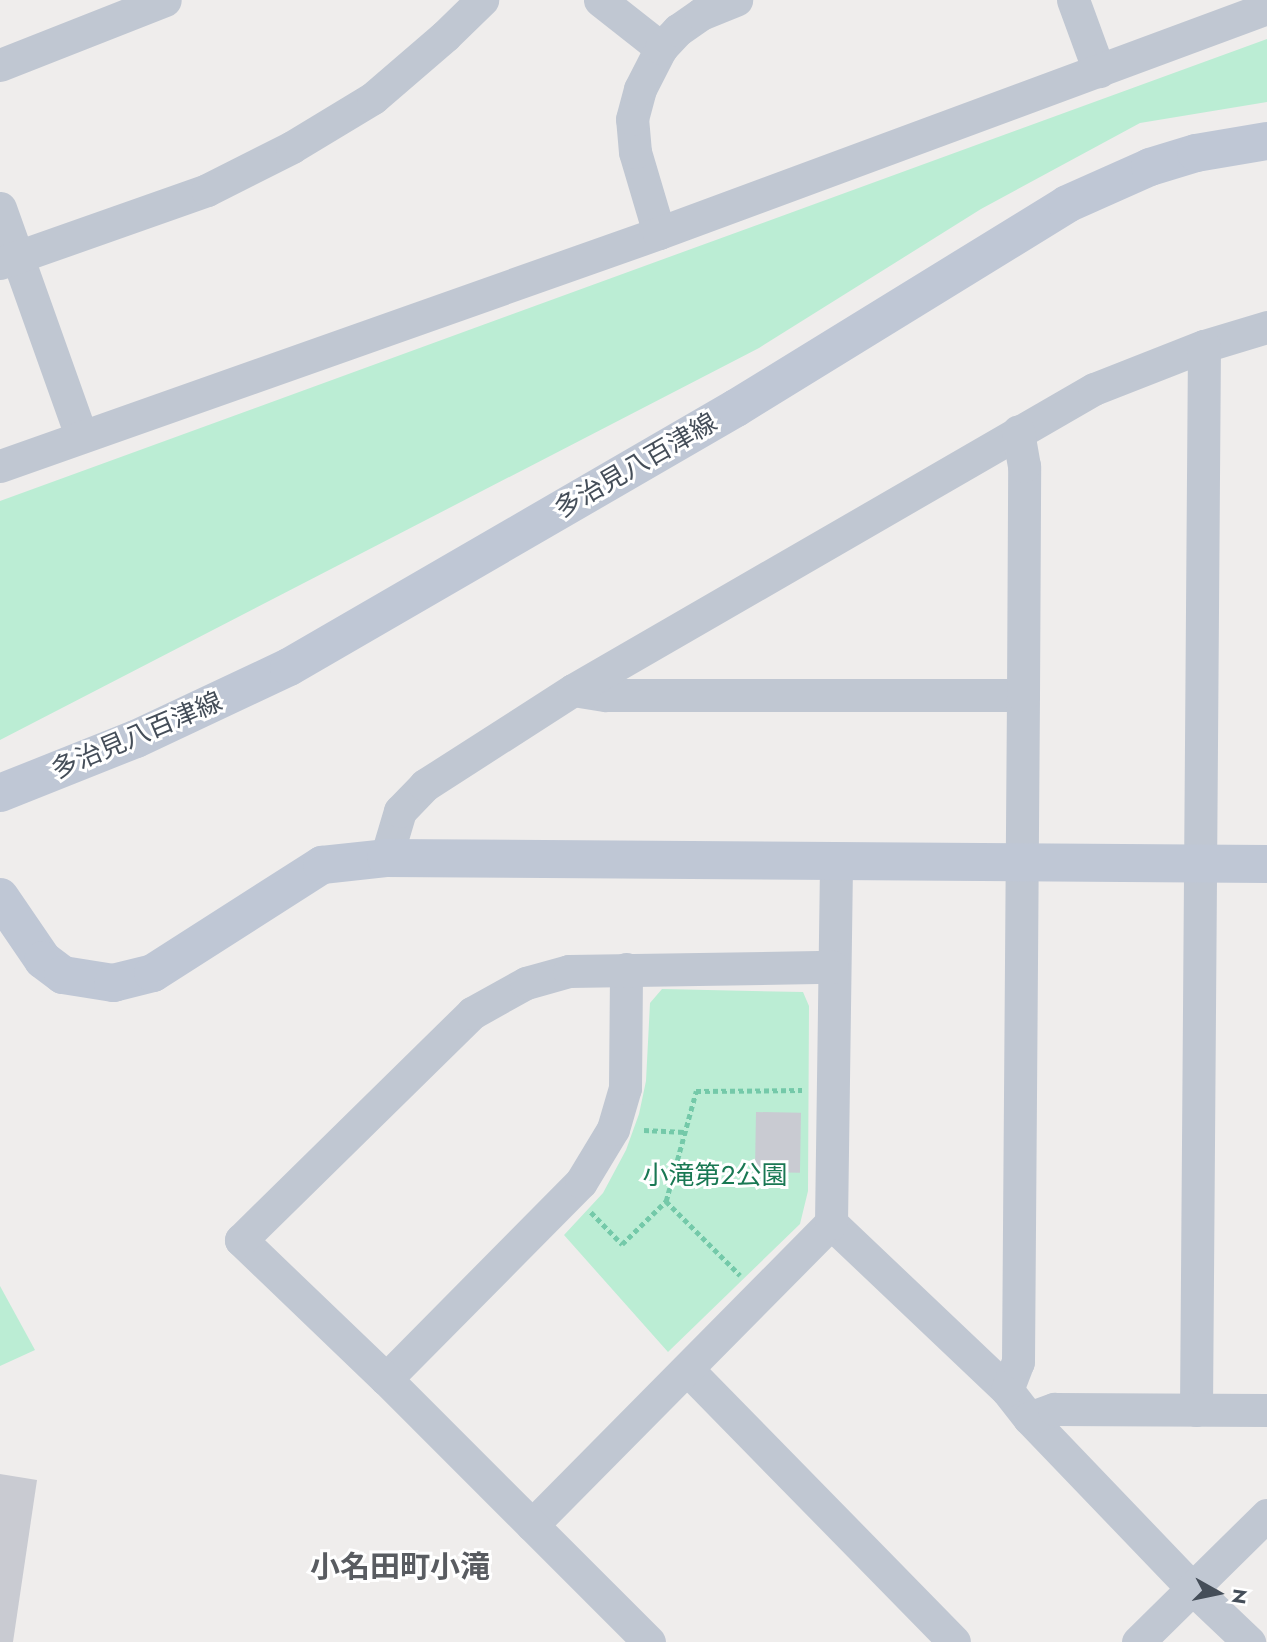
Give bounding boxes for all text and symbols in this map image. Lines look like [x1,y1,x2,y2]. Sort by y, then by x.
street label: 多治見八百津線 [549,407,723,525]
street label: 多治見八百津線 [47,686,227,786]
park label: 小滝第２公園 [642,1160,788,1192]
district label: 小名田町小滝 [310,1549,490,1585]
north arrow [1183,1558,1253,1628]
text: N [1225,1587,1254,1606]

